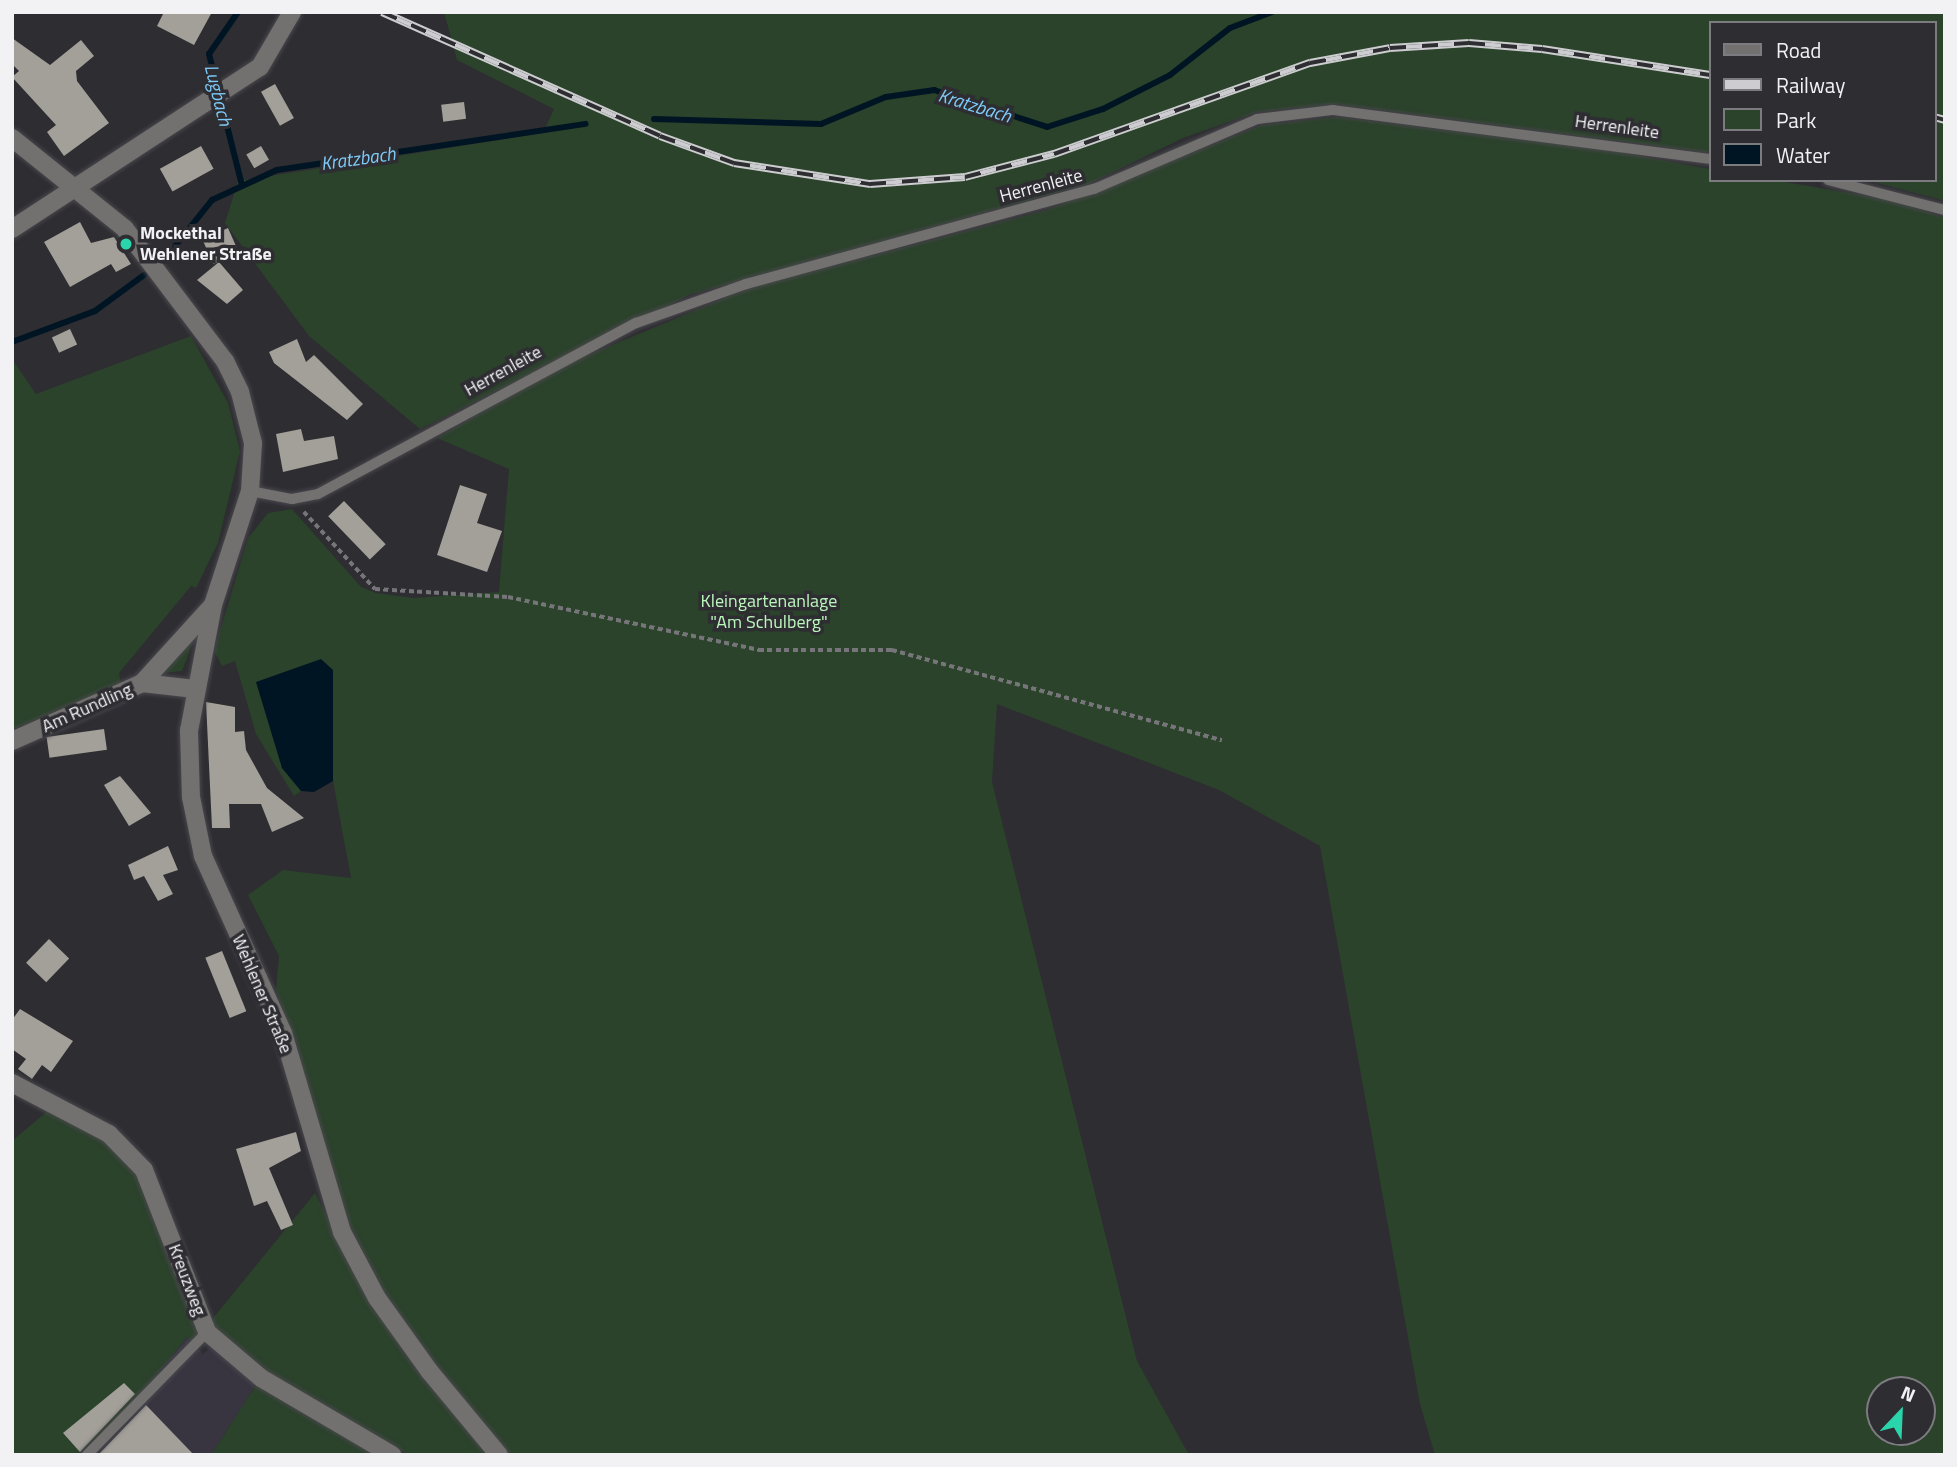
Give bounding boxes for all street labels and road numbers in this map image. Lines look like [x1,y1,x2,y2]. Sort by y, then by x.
street label: Herrenleite [1574,110,1660,144]
street label: Herrenleite [997,165,1085,207]
street label: Herrenleite [461,341,545,401]
street label: Am Rundling [39,679,135,737]
street label: Wehlener Straße [227,931,297,1057]
street label: Kreuzweg [163,1241,211,1319]

